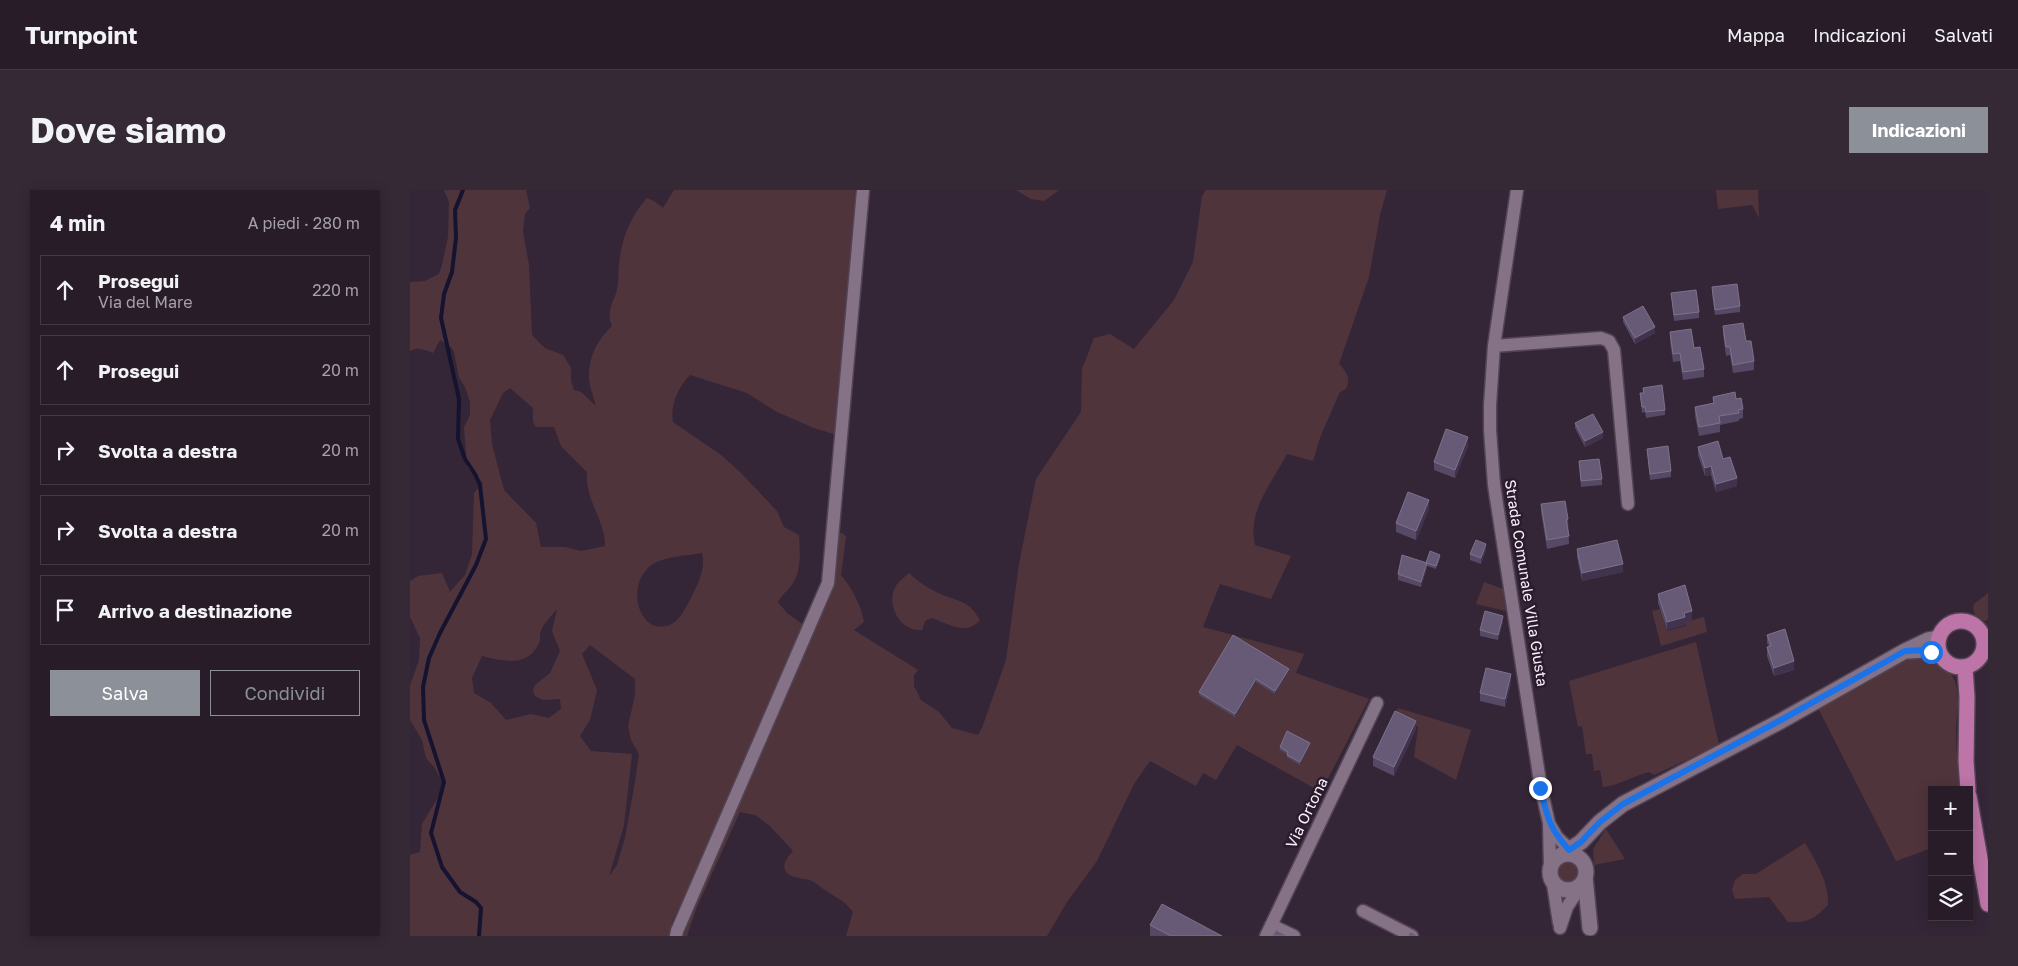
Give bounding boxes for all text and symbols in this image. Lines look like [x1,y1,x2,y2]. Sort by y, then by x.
text: Turnpoint [25,20,138,49]
text: Mappa [1727,24,1785,46]
text: Indicazioni [1813,24,1906,46]
text: Salvati [1934,24,1993,46]
button: Indicazioni [1849,107,1988,153]
text: Dove siamo [30,109,226,151]
text: 4 min [50,210,105,236]
text: A piedi · 280 m [248,213,360,233]
text: Prosegui [98,269,179,292]
icon: ahead [51,276,79,304]
text: 220 m [312,280,359,300]
text: Via del Mare [98,292,192,312]
icon: ahead [51,356,79,384]
text: Prosegui [98,359,179,382]
text: 20 m [322,360,359,380]
icon: right [51,436,79,464]
text: Svolta a destra [98,439,237,462]
text: 20 m [322,440,359,460]
street label: Strada Comunale Villa Giusta [1502,478,1552,688]
icon: right [51,516,79,544]
text: Svolta a destra [98,519,237,542]
text: 20 m [322,520,359,540]
icon: arrive [51,596,79,624]
text: Arrivo a destinazione [98,599,292,622]
route start [1920,641,1943,664]
button: Salva [50,670,200,716]
button: Condividi [210,670,360,716]
street label: Via Ortona [1281,774,1331,851]
route end [1529,777,1552,800]
map controls [1928,786,1973,921]
button: + [1928,786,1973,831]
button: − [1928,831,1973,876]
button: layers [1928,876,1973,921]

